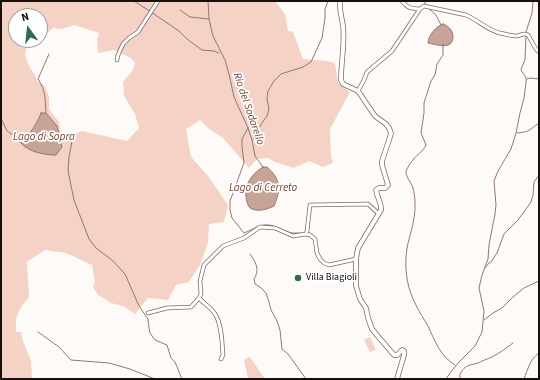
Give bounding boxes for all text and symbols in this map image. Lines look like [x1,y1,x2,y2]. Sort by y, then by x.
north arrow [8,8,48,48]
text: N [20,9,30,25]
water label: Rio del Sodarello [229,71,267,147]
water label: Lago di Sopra [13,131,75,145]
water label: Lago di Cerreto [229,182,297,196]
place label: Villa Biagioli [306,272,357,284]
marker: Villa Biagioli [293,273,303,283]

